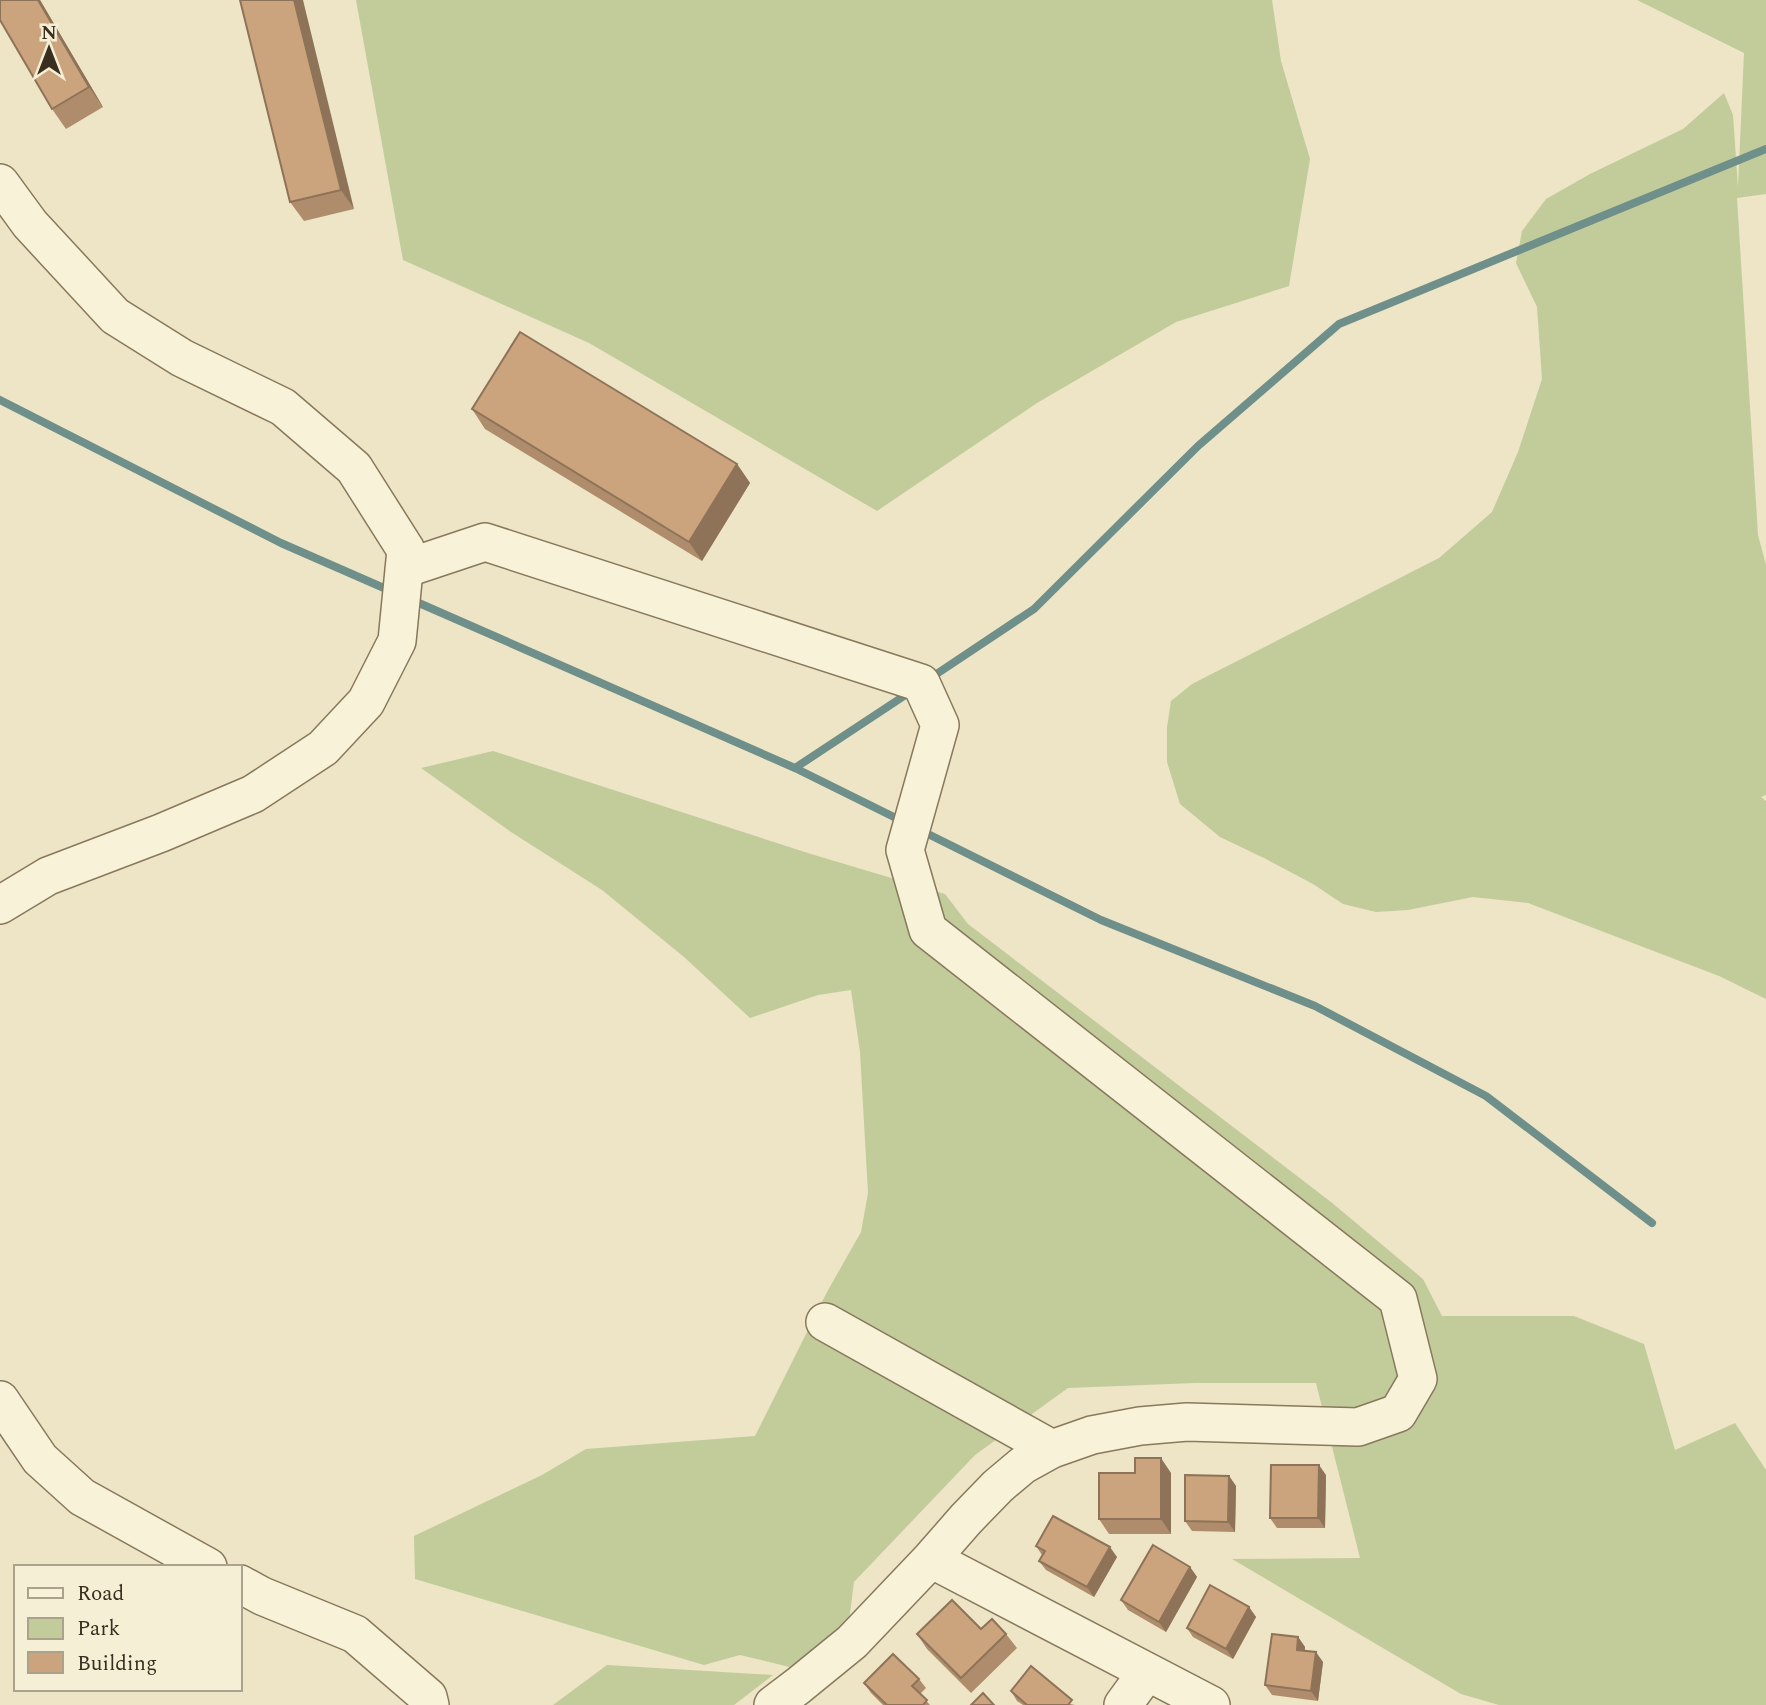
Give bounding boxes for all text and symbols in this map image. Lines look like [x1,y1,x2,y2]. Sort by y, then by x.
north arrow [14,14,84,84]
text: N [41,19,57,48]
legend [14,1565,242,1691]
text: Road [77,1578,124,1610]
text: Park [77,1613,121,1645]
text: Building [77,1648,157,1680]

